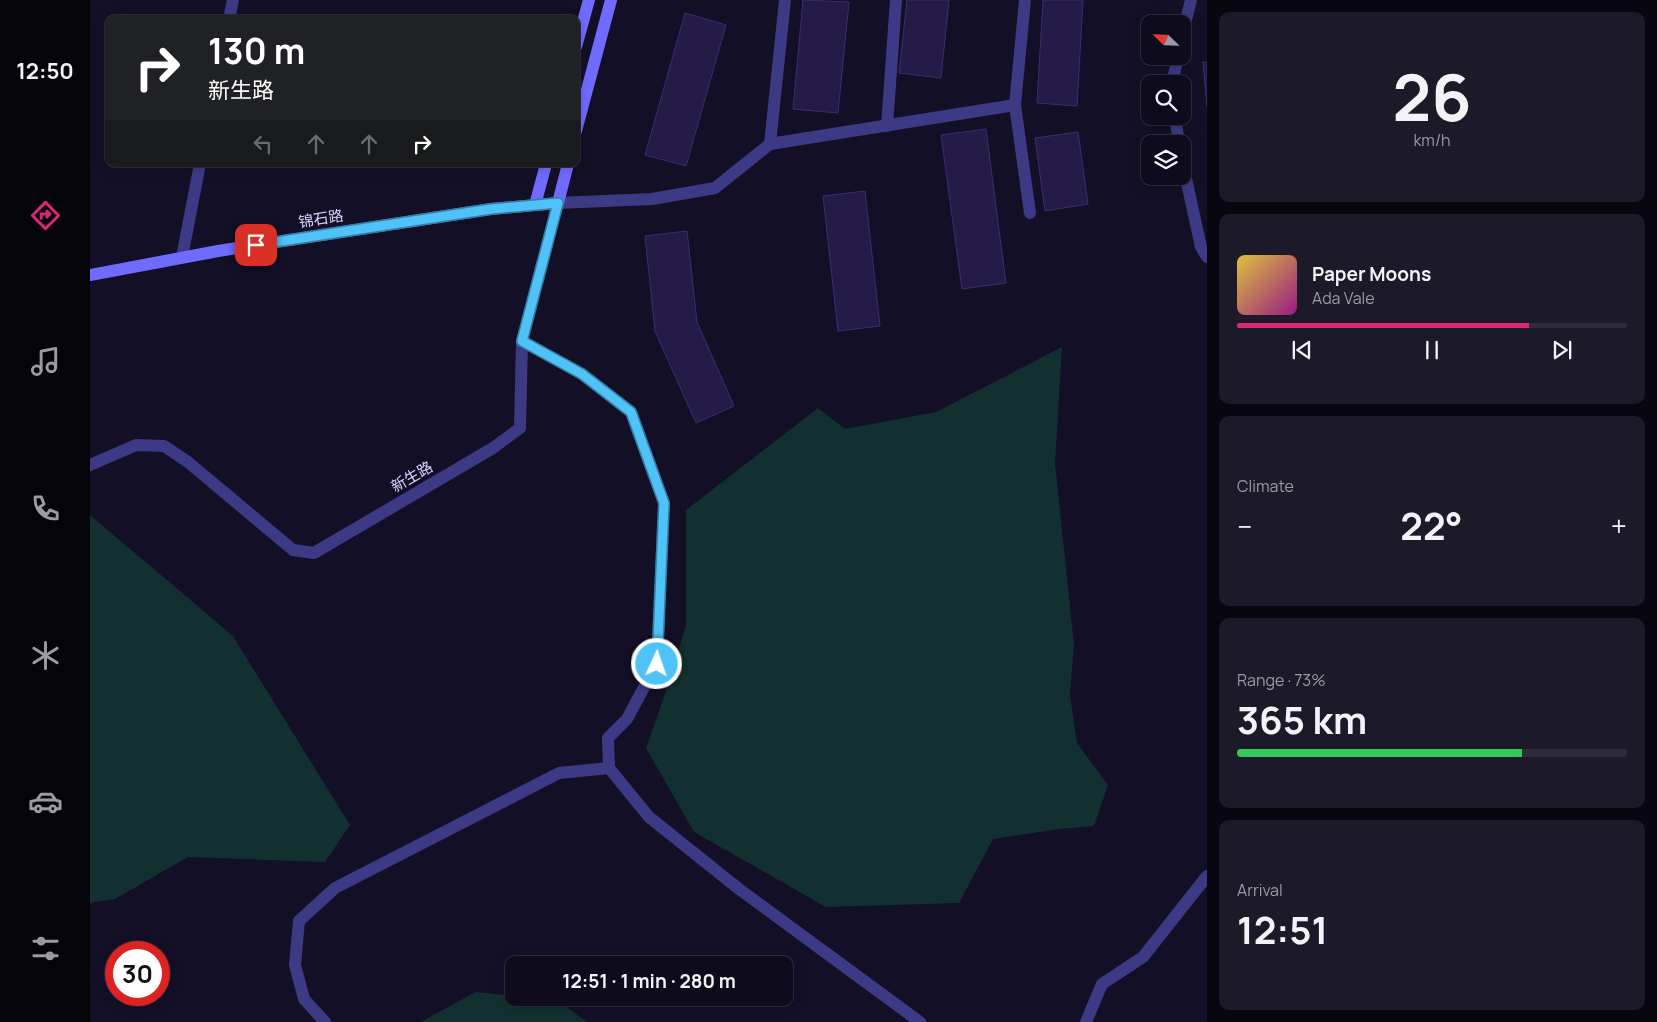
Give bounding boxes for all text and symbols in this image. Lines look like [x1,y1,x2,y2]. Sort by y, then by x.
north arrow [1141,15,1191,65]
map controls [1141,15,1191,185]
text: 130 m [208,27,305,75]
icon: right [125,35,190,100]
text: 26 [1392,52,1472,141]
text: 12:50 [16,56,74,86]
text: 新生路 [208,75,274,105]
button: search [1141,75,1191,125]
text: km/h [1413,129,1451,151]
icon: left [249,130,277,158]
icon: ahead [302,130,330,158]
icon: ahead [355,130,383,158]
icon: right [408,130,436,158]
button: layers [1141,135,1191,185]
icon: directions [28,198,63,233]
street label: 锦石路 [297,205,345,232]
pin [235,224,277,266]
icon: arrive [242,231,270,259]
text: Paper Moons [1312,261,1431,287]
text: Ada Vale [1312,287,1375,309]
icon: previous [1288,336,1316,364]
icon: pause [1418,336,1446,364]
icon: next [1548,336,1576,364]
icon: music [28,344,63,379]
street label: 新生路 [387,456,436,497]
text: Climate [1237,475,1294,497]
icon: phone [28,491,63,526]
text: 22° [1400,499,1463,551]
text: − [1237,507,1252,545]
text: + [1611,507,1627,545]
position arrow [630,637,682,689]
icon: climate [28,638,63,673]
text: Range · 73% [1237,669,1326,691]
text: 365 km [1237,693,1367,745]
icon: car [28,784,63,819]
text: Arrival [1237,879,1283,901]
text: 12:51 [1237,903,1328,955]
icon: filters [28,931,63,966]
speed limit sign: 30 [105,941,170,1006]
text: 12:51 · 1 min · 280 m [562,968,736,994]

